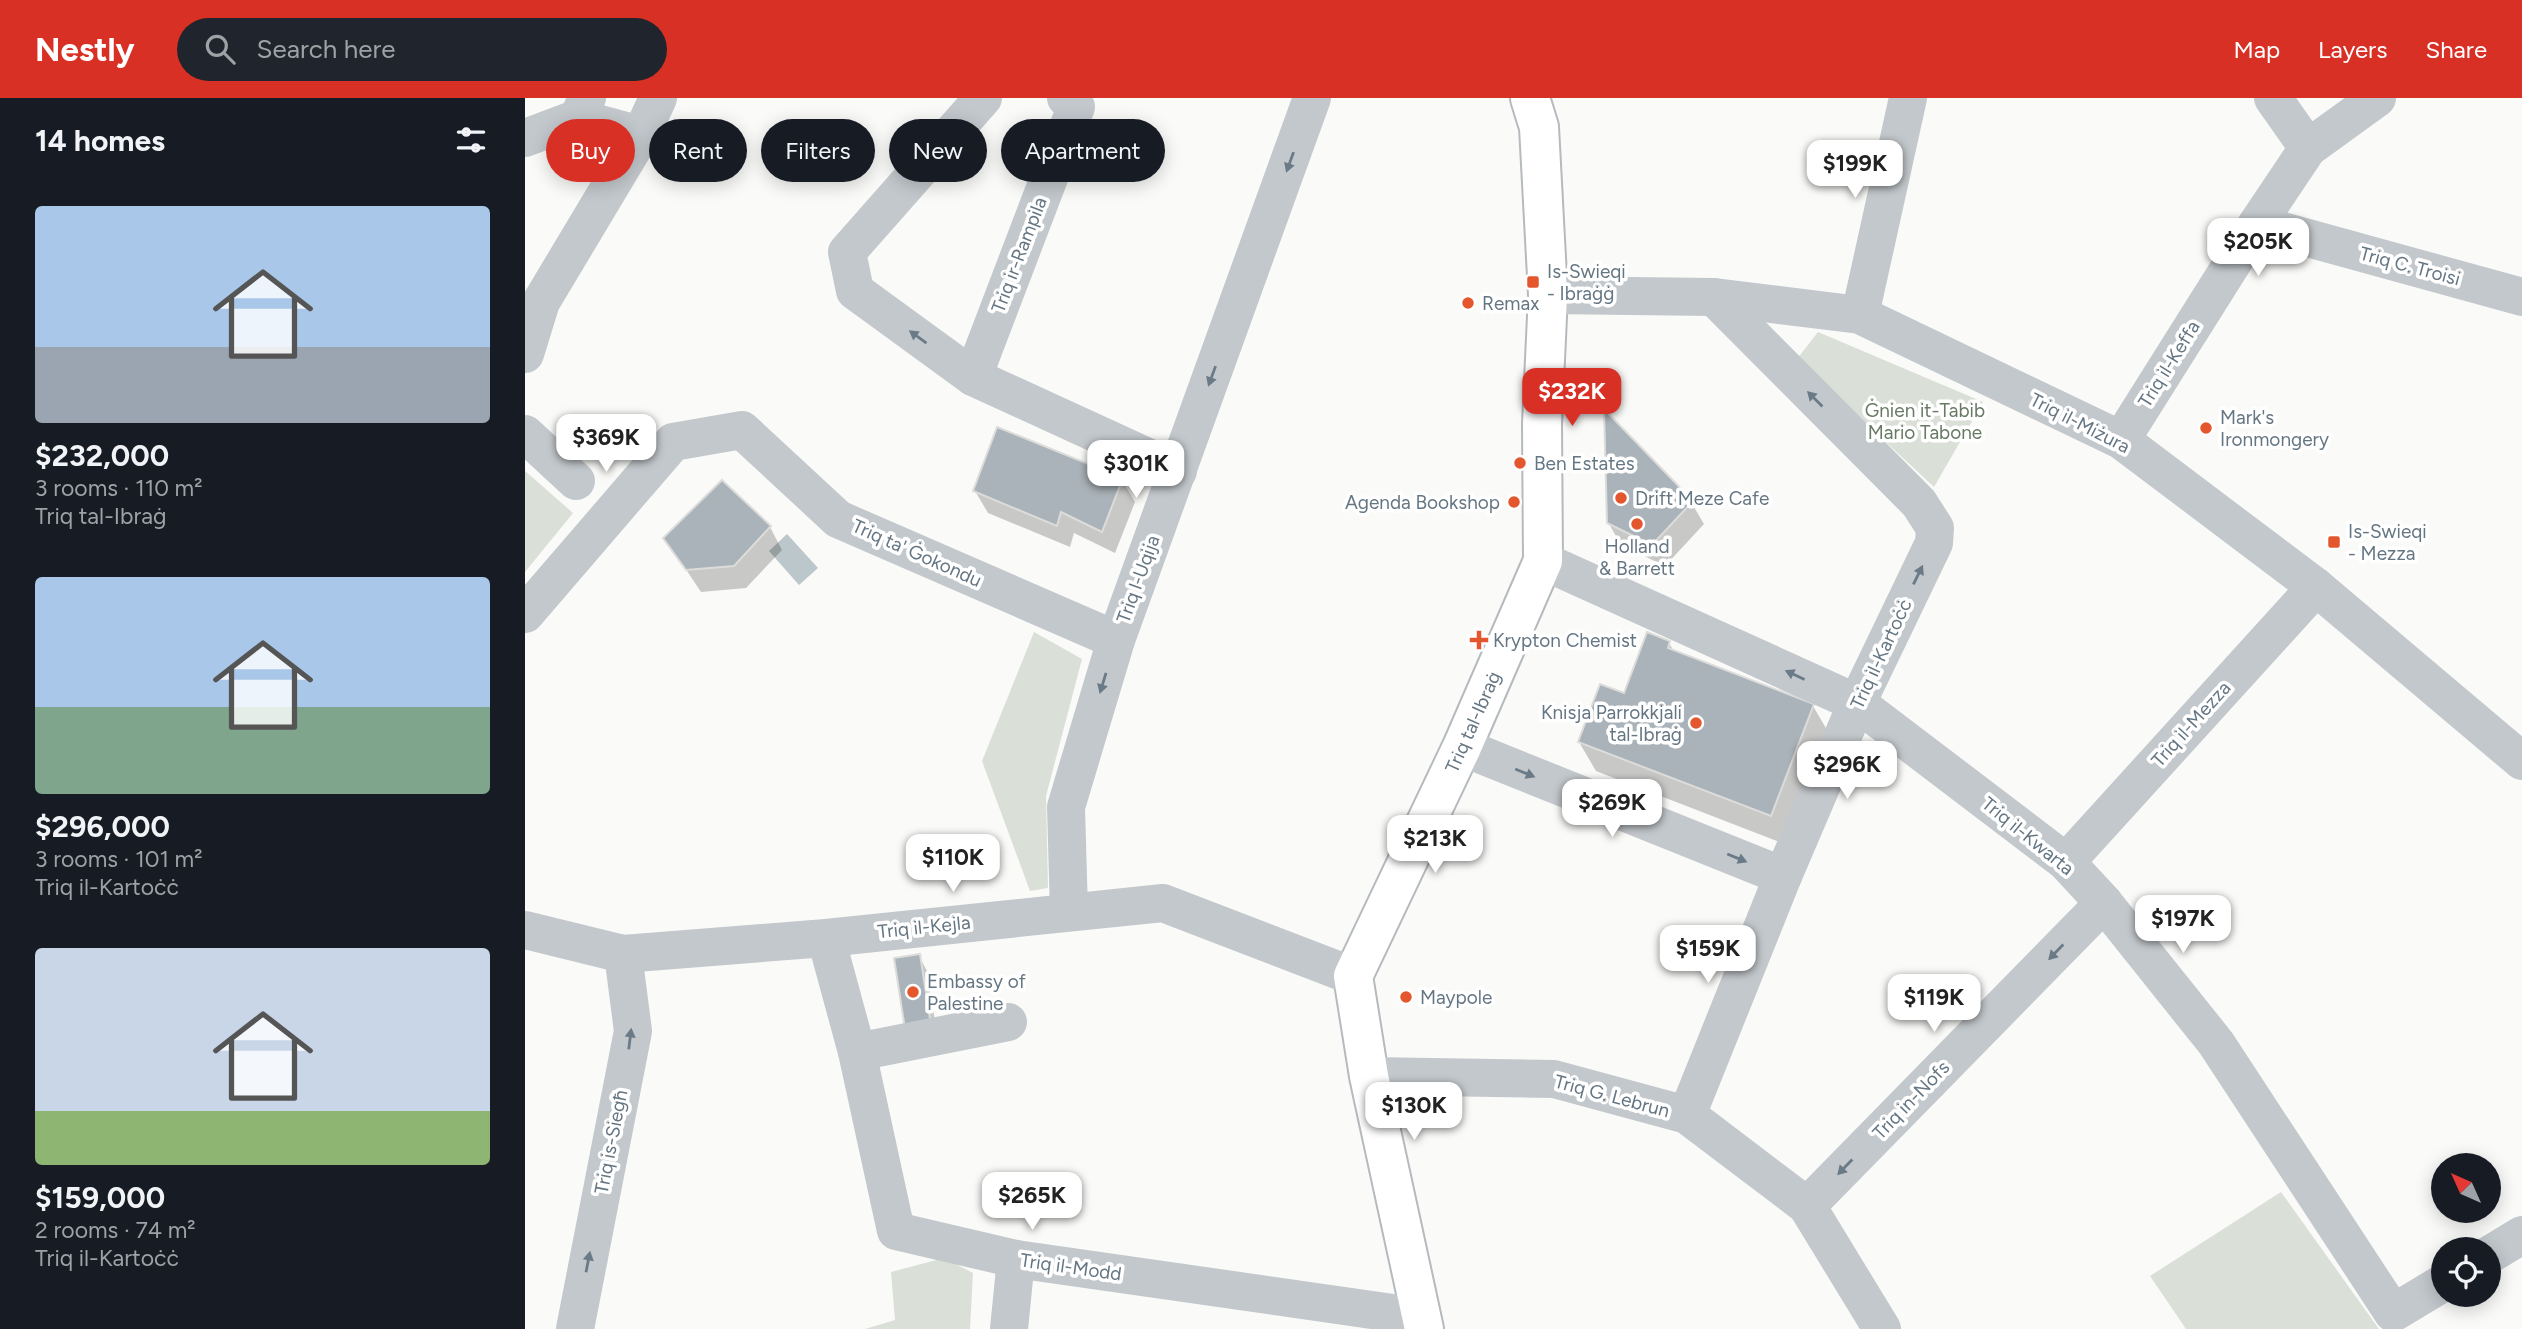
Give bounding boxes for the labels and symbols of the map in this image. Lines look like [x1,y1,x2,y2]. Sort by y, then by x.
pin: $199K [1806,140,1904,200]
one-way arrow [1284,152,1295,173]
street label: Triq ir-Rampila [986,194,1052,316]
pin: $205K [2209,218,2307,278]
street label: Triq C. Troisi [2357,242,2463,290]
place label: Is-Swieqi - Ibraġġ [1547,260,1626,305]
marker: Is-Swieqi - Ibraġġ [1525,274,1541,290]
place label: Remax [1482,292,1539,315]
marker: Remax [1460,295,1476,311]
street label: Triq il-Keffa [2133,316,2205,412]
one-way arrow [908,330,927,344]
one-way arrow [1206,366,1217,387]
pin: $232K [1523,368,1621,428]
street label: Triq il-Miżura [2026,388,2134,458]
one-way arrow [1807,390,1824,407]
park label: Ġnien it-Tabib Mario Tabone [1865,399,1985,444]
place label: Mark's Ironmongery [2220,406,2329,451]
pin: $369K [557,414,655,474]
marker: Mark's Ironmongery [2198,420,2214,436]
pin: $301K [1087,440,1185,500]
place label: Ben Estates [1534,452,1635,475]
marker: Ben Estates [1512,455,1528,471]
place label: Drift Meze Cafe [1635,487,1769,510]
marker: Drift Meze Cafe [1613,490,1629,506]
place label: Agenda Bookshop [1345,491,1500,514]
marker: Agenda Bookshop [1506,494,1522,510]
street label: Triq ta' Ġokondu [849,514,985,592]
marker: Holland & Barrett [1629,516,1645,532]
place label: Is-Swieqi - Mezza [2348,520,2427,565]
street label: Triq l-Uqija [1111,532,1165,626]
marker: Is-Swieqi - Mezza [2326,534,2342,550]
place label: Holland & Barrett [1599,535,1675,580]
one-way arrow [1913,565,1924,585]
street label: Triq il-Kartoċċ [1845,595,1917,713]
place label: Krypton Chemist [1493,629,1637,652]
marker: Krypton Chemist [1471,632,1487,648]
street label: Triq tal-Ibraġ [1440,668,1506,776]
one-way arrow [1785,669,1805,680]
one-way arrow [1098,672,1108,693]
street label: Triq il-Mezza [2147,676,2235,772]
place label: Knisja Parrokkjali tal-Ibraġ [1541,701,1682,746]
marker: Knisja Parrokkjali tal-Ibraġ [1688,715,1704,731]
pin: $296K [1798,742,1896,801]
one-way arrow [1515,767,1536,778]
pin: $269K [1563,780,1661,839]
street label: Triq il-Kwarta [1977,792,2079,880]
pin: $213K [1386,816,1484,875]
pin: $110K [904,834,1002,894]
one-way arrow [1726,852,1747,863]
pin: $197K [2134,896,2232,955]
street label: Triq il-Kejla [876,911,972,943]
pin: $159K [1659,926,1757,985]
one-way arrow [2048,943,2064,960]
place label: Embassy of Palestine [927,970,1026,1015]
pin: $119K [1885,974,1983,1034]
marker: Embassy of Palestine [905,984,921,1000]
place label: Maypole [1420,986,1492,1009]
marker: Maypole [1398,989,1414,1005]
one-way arrow [625,1028,636,1050]
street label: Triq in-Nofs [1868,1056,1954,1144]
street label: Triq G. Lebrun [1552,1070,1672,1122]
pin: $130K [1365,1082,1463,1142]
street label: Triq is-Siegħ [590,1088,632,1196]
north arrow [2431,1153,2501,1223]
one-way arrow [1838,1158,1854,1175]
pin: $265K [983,1172,1081,1232]
street label: Triq il-Modd [1019,1249,1123,1285]
one-way arrow [583,1251,594,1273]

